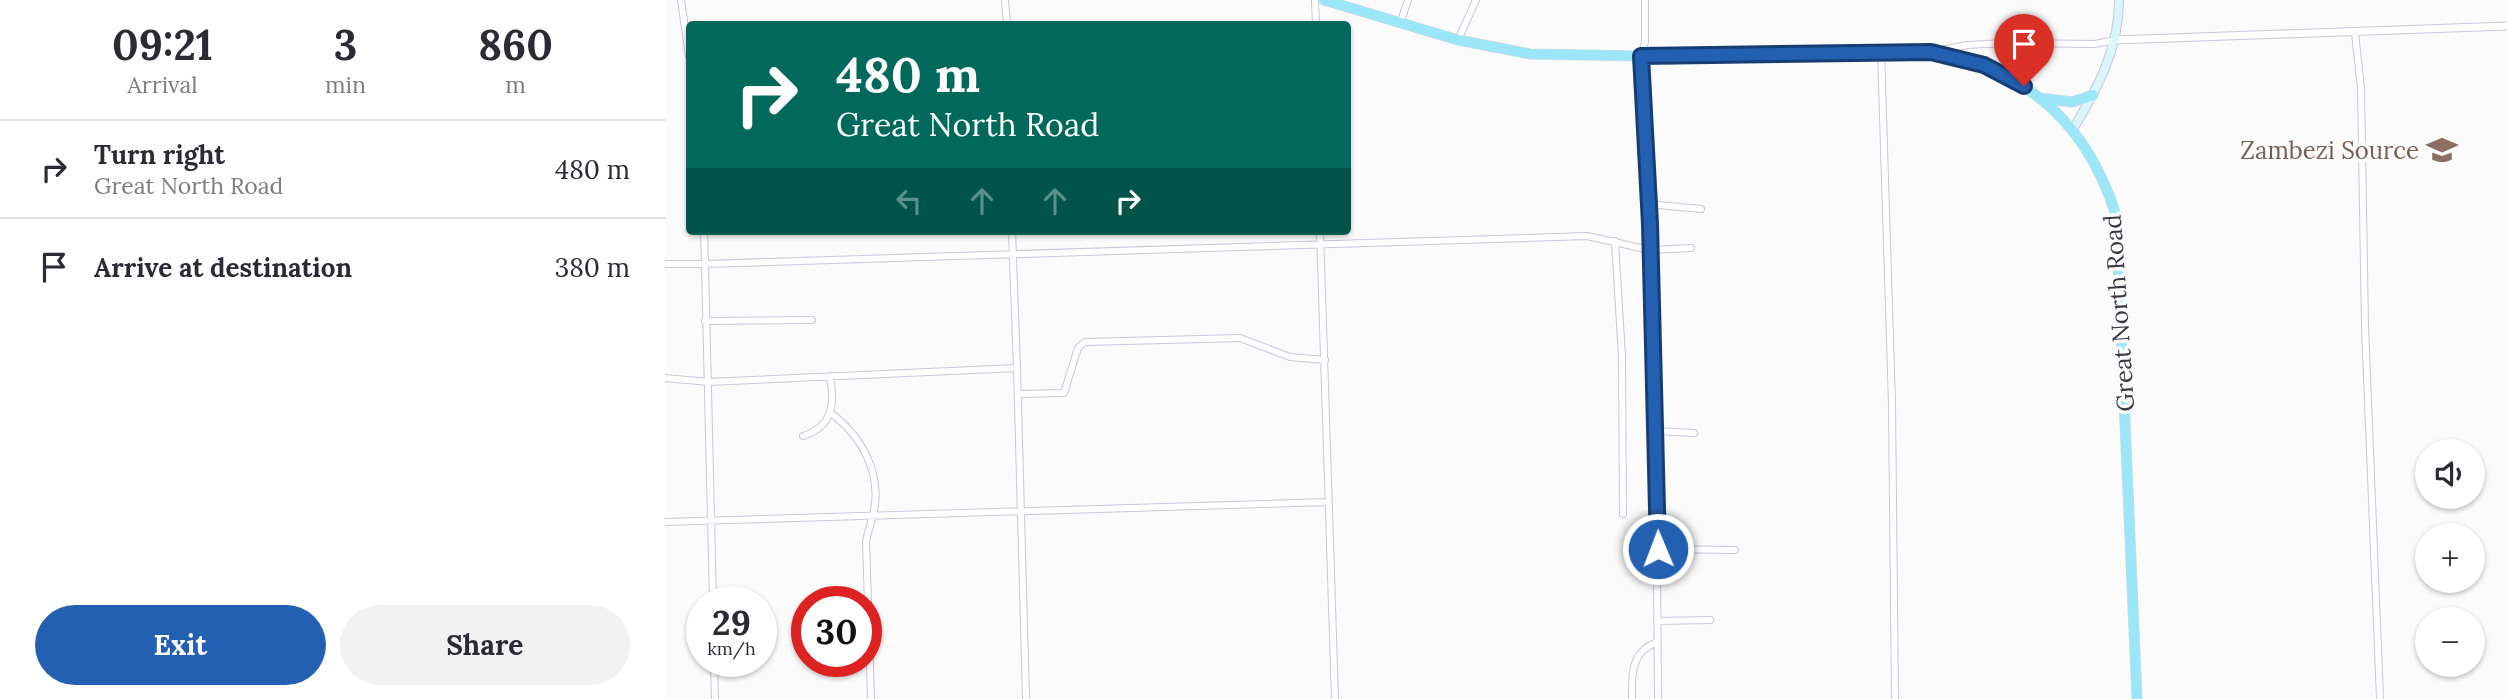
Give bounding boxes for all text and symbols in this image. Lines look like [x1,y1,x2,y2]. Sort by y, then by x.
pin [1994,14,2054,86]
text: 09:21 [112,18,213,72]
text: 3 [334,18,357,72]
text: 860 [478,18,553,72]
icon: arrive [2005,25,2043,63]
text: 480 m [836,43,980,105]
icon: right [721,49,812,140]
text: Arrival [127,70,198,99]
text: min [325,70,366,99]
text: m [505,70,526,99]
text: Great North Road [836,104,1099,145]
school or university icon: Zambezi Source [2425,133,2459,167]
place label: Zambezi Source [2240,135,2419,166]
text: Turn right [94,138,225,171]
icon: right [35,150,73,188]
text: 480 m [555,153,630,186]
text: Great North Road [94,171,283,200]
icon: left [890,182,928,220]
icon: ahead [963,182,1001,220]
icon: ahead [1036,182,1074,220]
icon: right [1109,182,1147,220]
street label: Great North Road [2097,213,2141,413]
icon: arrive [35,248,73,286]
text: Arrive at destination [94,251,352,284]
text: 380 m [555,251,630,284]
map controls [2415,439,2485,677]
button: sound [2415,439,2485,509]
position arrow [1621,512,1695,586]
button: + [2415,523,2485,593]
speed limit sign: 30 [791,586,882,677]
text: 29 [712,600,751,645]
button: Exit [35,605,326,685]
button: Share [340,605,630,685]
button: − [2415,607,2485,677]
text: km/h [707,637,756,660]

